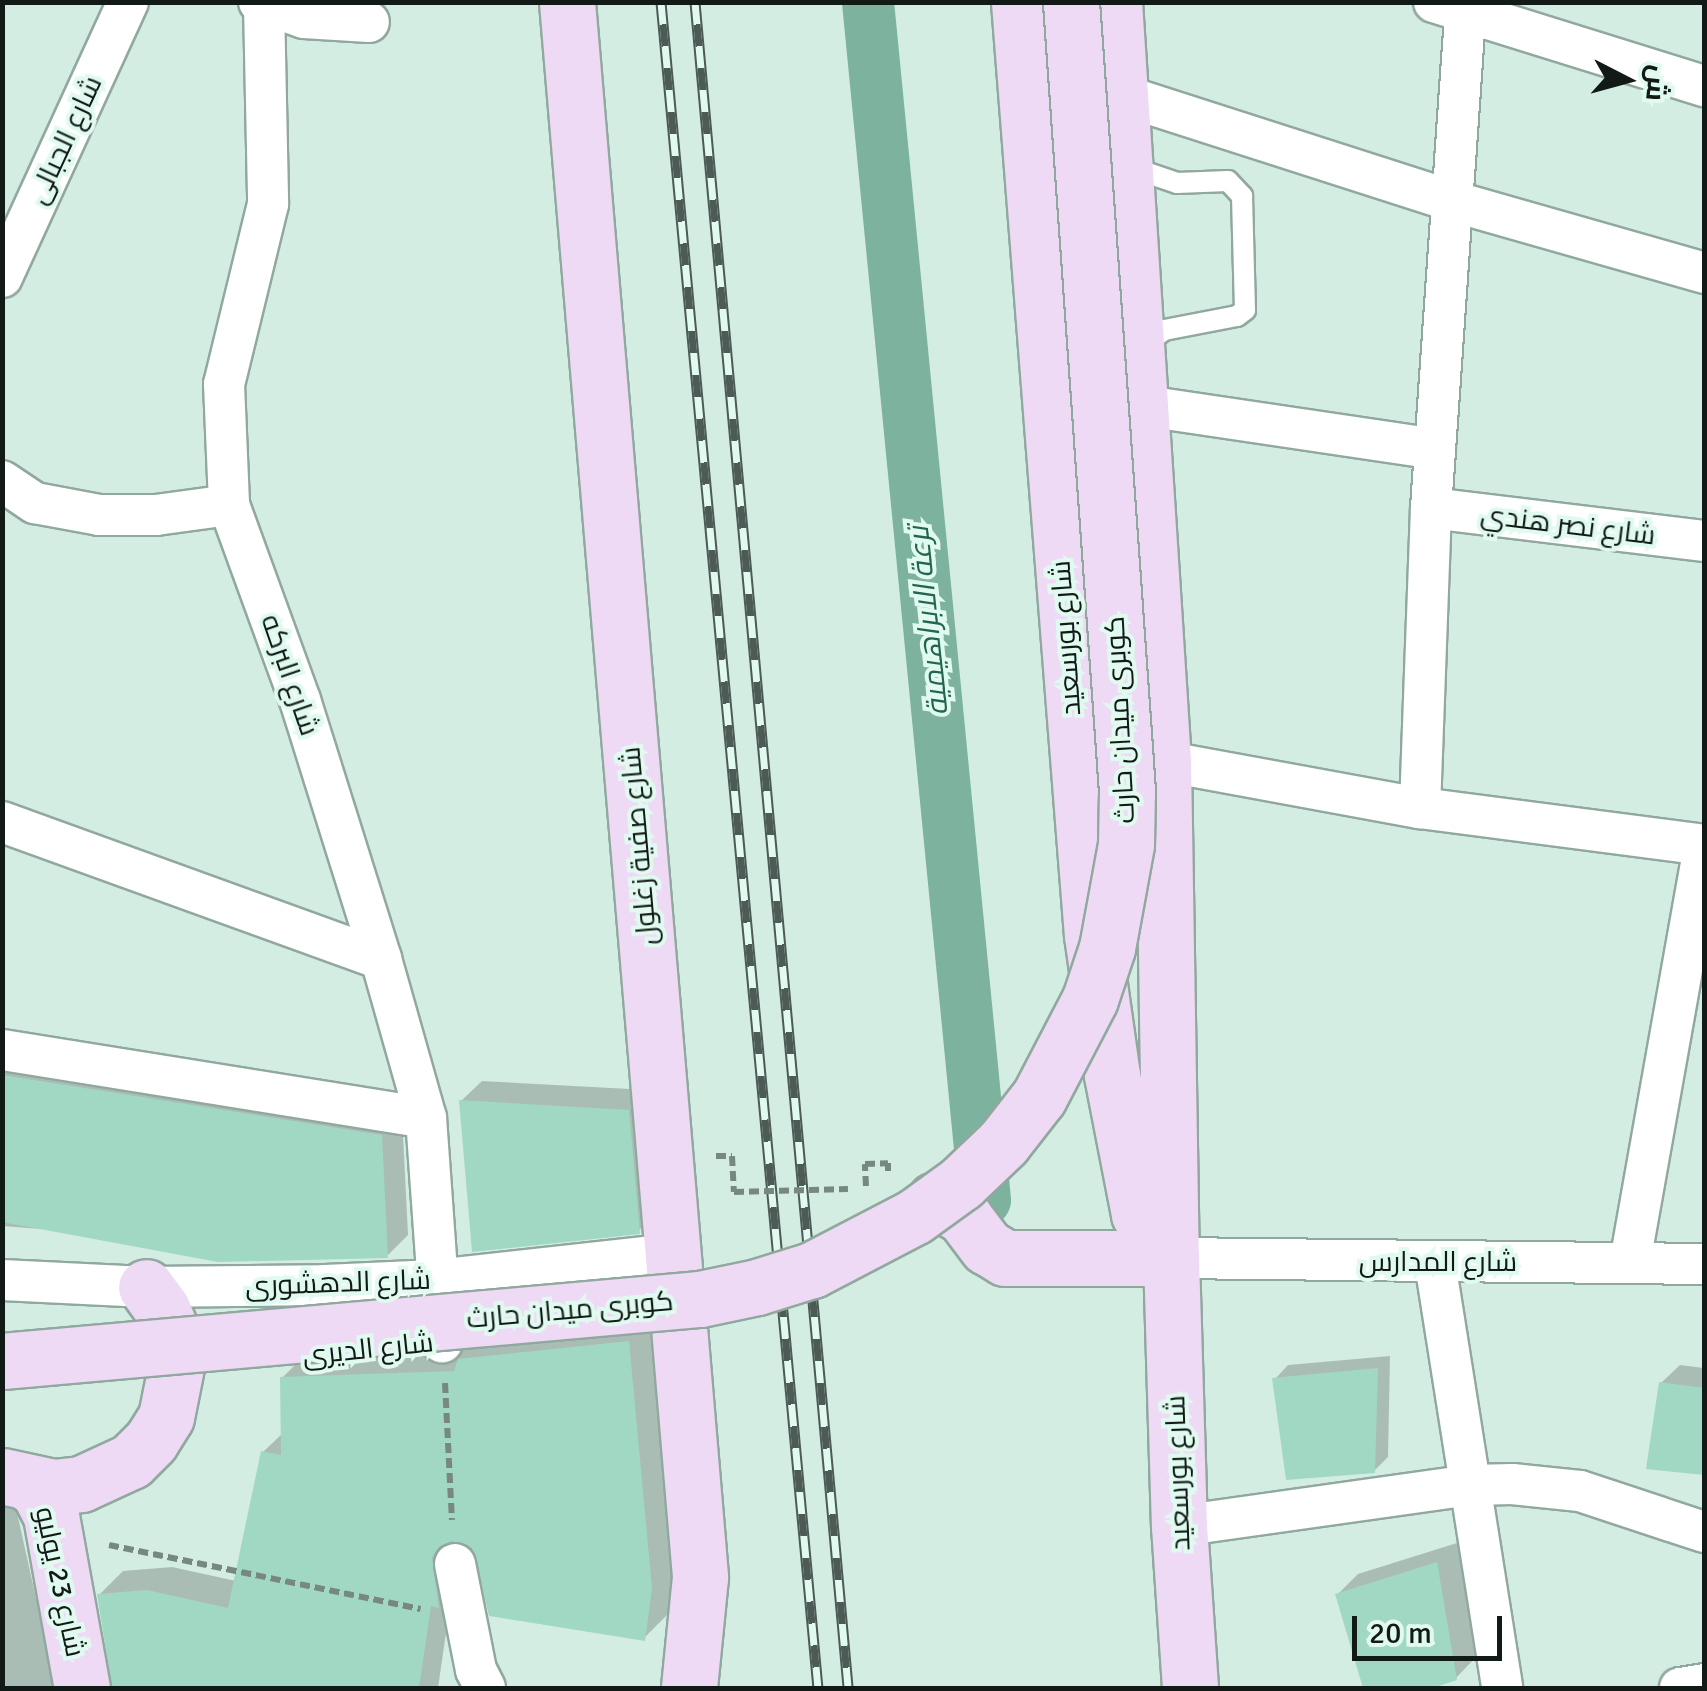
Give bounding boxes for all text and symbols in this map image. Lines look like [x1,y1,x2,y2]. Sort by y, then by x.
north arrow [1577,30,1677,130]
text: ش [1638,63,1676,103]
street label: شارع الجبالى [21,71,109,209]
street label: شارع نصر هندي [1479,498,1657,552]
water label: ترعة الابراهيمية [901,524,957,718]
street label: شارع بورسعيد [1044,559,1088,717]
street label: شارع البركه [254,610,326,740]
street label: كوبرى ميدان حارث [1098,615,1142,825]
street label: شارع صفية زغلول [614,745,664,947]
street label: شارع المدارس [1359,1245,1517,1279]
street label: شارع الدهشورى [245,1263,431,1303]
street label: كوبرى ميدان حارث [465,1284,675,1336]
street label: شارع الديرى [301,1325,435,1373]
street label: شارع بورسعيد [1158,1395,1198,1551]
street label: شارع 23 يوليو [28,1504,92,1660]
scale bar [1357,1596,1507,1658]
text: 20 m [1369,1615,1432,1652]

